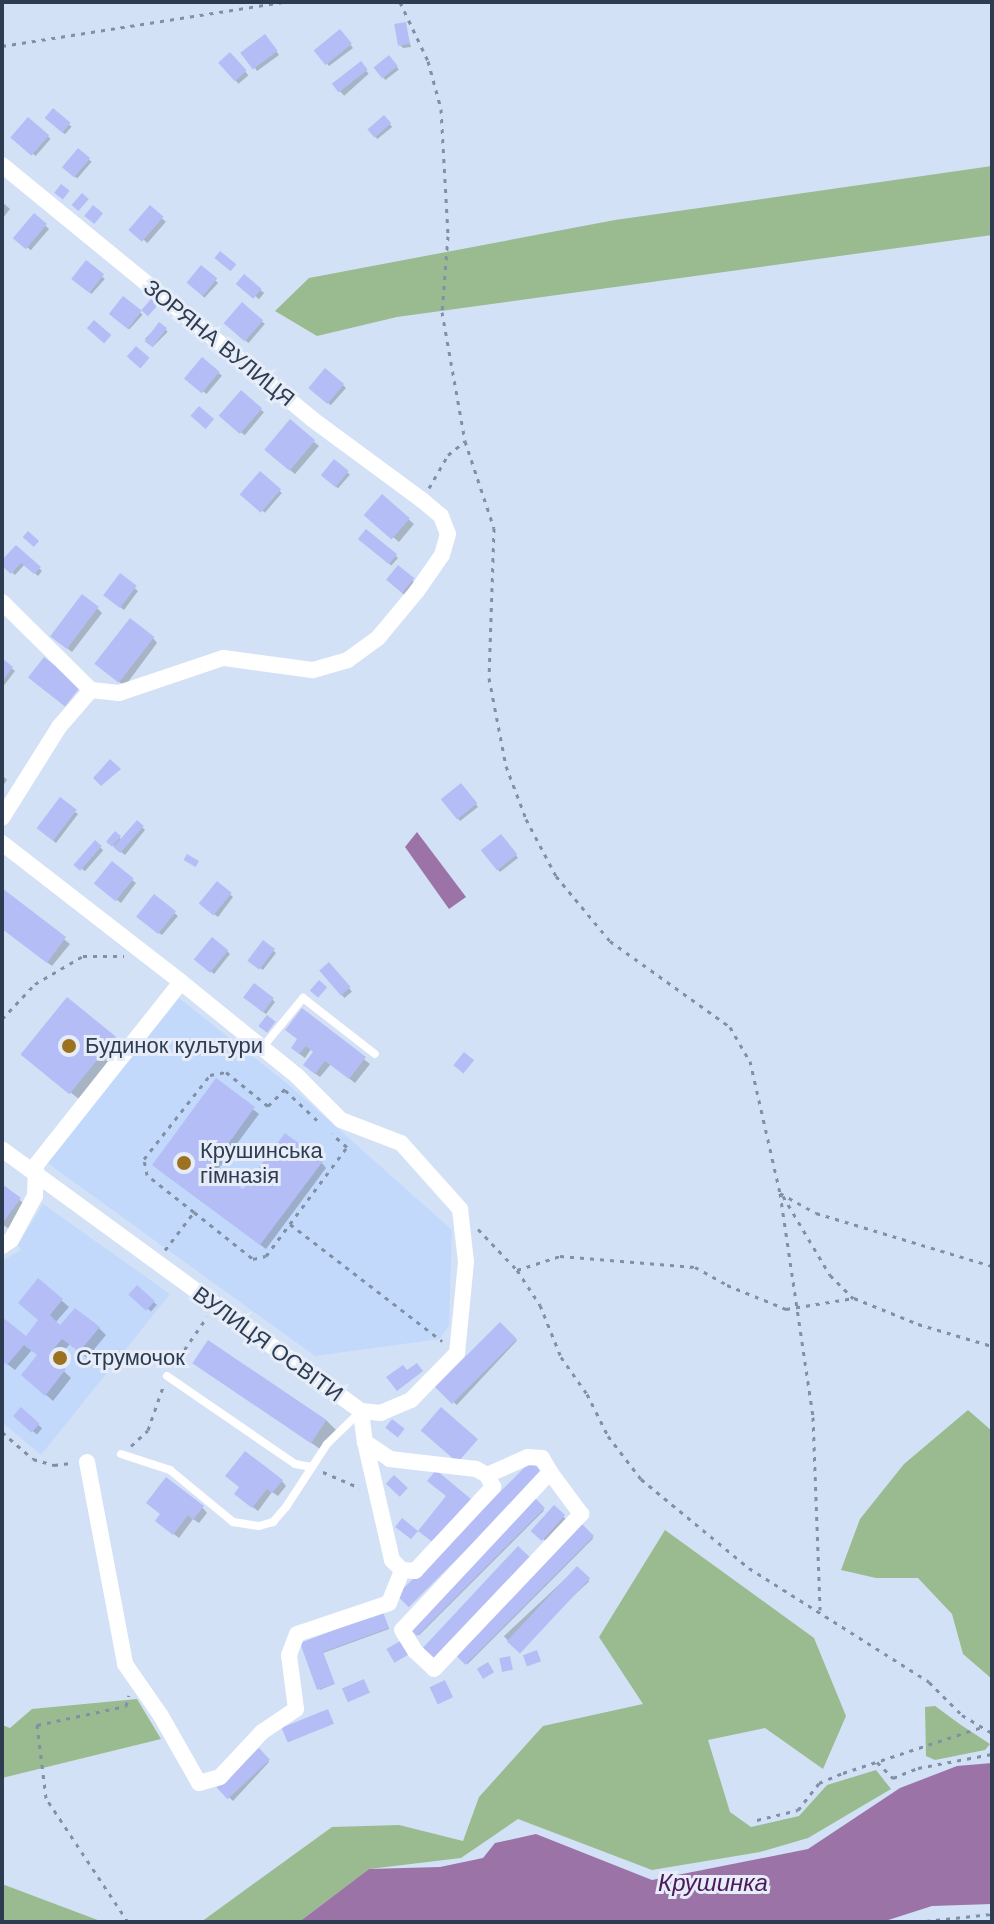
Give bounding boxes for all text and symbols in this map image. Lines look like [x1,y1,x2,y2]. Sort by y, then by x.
street label: ЗОРЯНА ВУЛИЦЯ [138,274,300,412]
place label: Будинок культури [85,1033,263,1059]
marker: Будинок культури [60,1037,78,1055]
place label: Крушинська гімназія [200,1137,323,1188]
marker: Крушинська гімназія [175,1154,193,1172]
street label: ВУЛИЦЯ ОСВІТИ [188,1281,348,1407]
place label: Струмочок [76,1345,185,1371]
marker: Струмочок [51,1349,69,1367]
water label: Крушинка [658,1869,768,1897]

